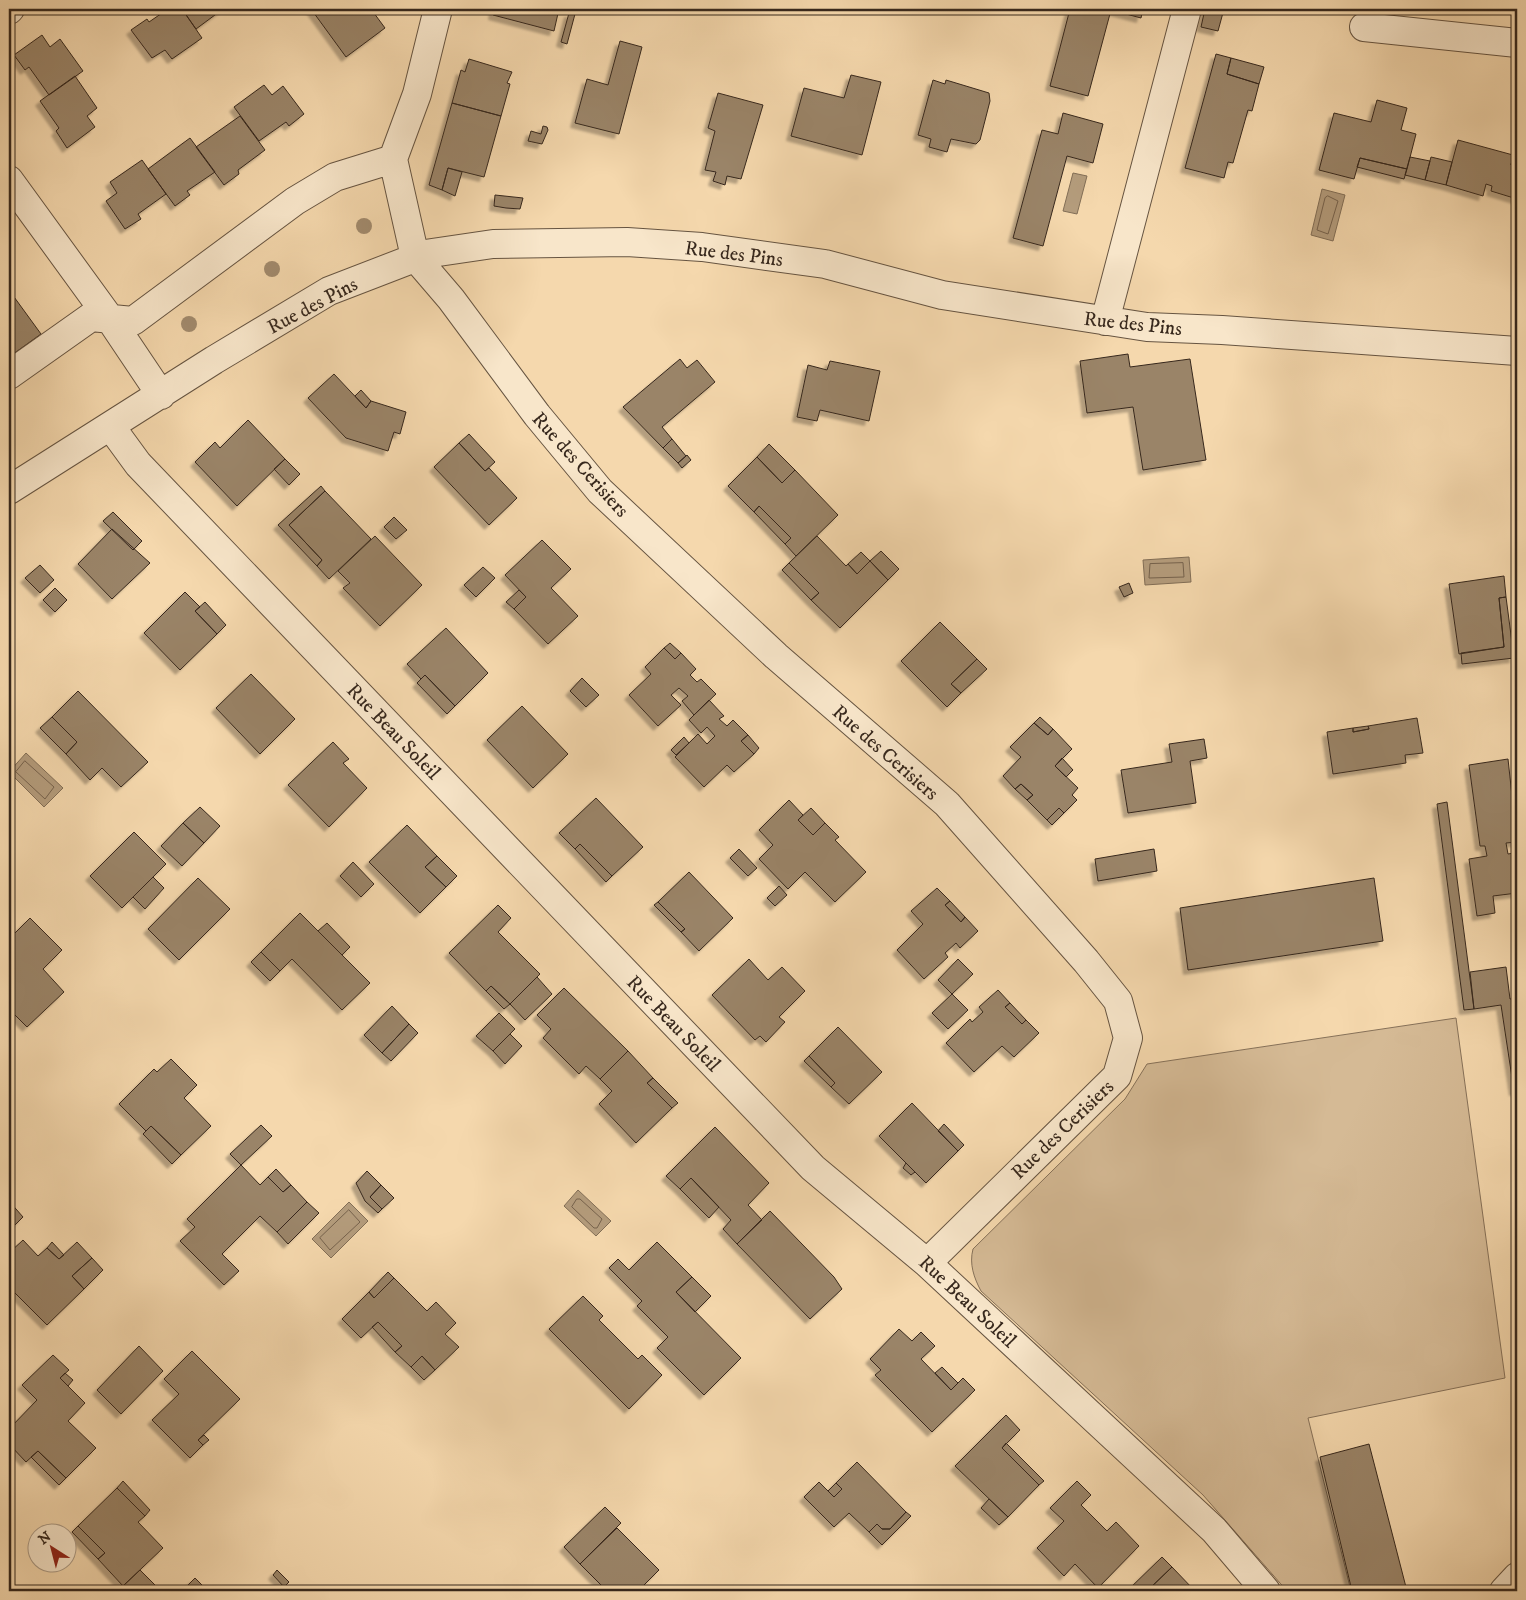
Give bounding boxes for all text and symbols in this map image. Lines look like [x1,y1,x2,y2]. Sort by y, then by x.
street label: Rue des Pins [683,236,785,273]
street label: Rue des Pins [263,272,362,341]
street label: Rue des Pins [1082,307,1184,342]
street label: Rue des Cerisiers [526,407,634,523]
street label: Rue Beau Soleil [341,679,445,785]
street label: Rue des Cerisiers [827,700,944,806]
street label: Rue Beau Soleil [621,971,725,1077]
street label: Rue des Cerisiers [1006,1075,1120,1185]
street label: Rue Beau Soleil [913,1251,1021,1354]
north arrow [28,1522,78,1572]
text: N [35,1527,55,1549]

